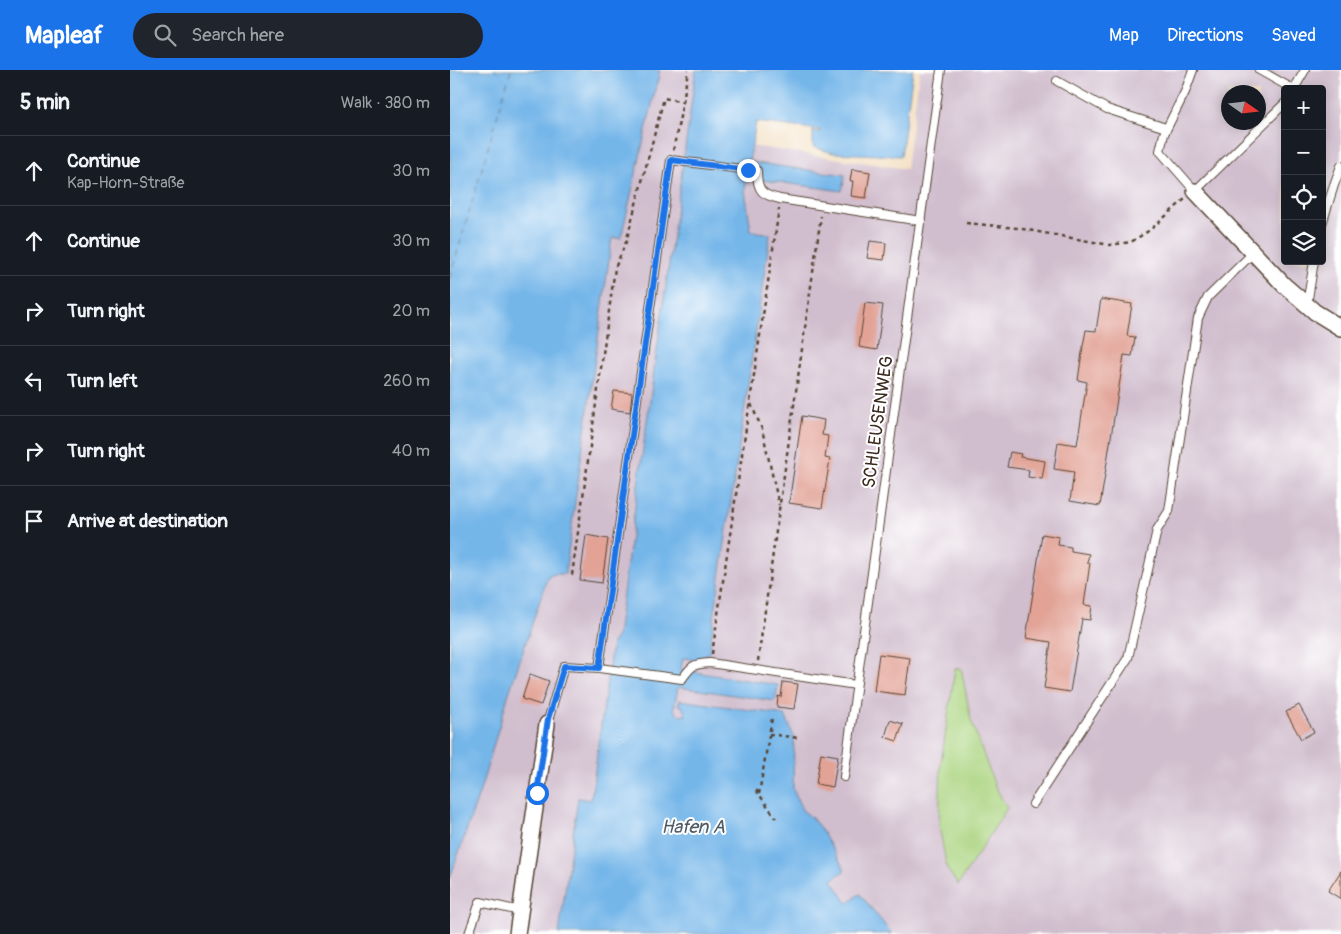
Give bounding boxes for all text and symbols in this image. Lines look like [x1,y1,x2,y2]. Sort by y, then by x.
search box [133,13,483,58]
text: Mapleaf [25,21,103,50]
icon: search [151,21,179,49]
text: Search here [191,23,284,47]
text: Map [1109,24,1139,47]
text: Directions [1167,24,1243,47]
text: Saved [1271,24,1316,47]
north arrow [1221,85,1266,130]
map controls [1281,85,1326,265]
button: + [1281,85,1326,130]
text: 5 min [20,89,70,116]
text: Walk · 380 m [341,93,430,113]
button: − [1281,130,1326,175]
text: Continue [67,149,140,173]
icon: ahead [20,157,48,185]
route end [737,159,760,182]
text: 30 m [392,161,430,181]
text: Kap-Horn-Straße [67,173,184,193]
button: locate [1281,175,1326,220]
button: layers [1281,220,1326,265]
icon: ahead [20,227,48,255]
text: Continue [67,229,140,253]
text: 30 m [392,231,430,251]
icon: right [20,297,48,325]
text: Turn right [67,299,145,323]
text: 20 m [392,301,430,321]
street label: SCHLEUSENWEG [857,354,899,490]
icon: left [20,367,48,395]
text: Turn left [67,369,137,393]
text: 260 m [383,371,430,391]
icon: right [20,437,48,465]
text: Turn right [67,439,145,463]
text: 40 m [392,441,430,461]
icon: arrive [20,507,48,535]
text: Arrive at destination [67,509,228,533]
route start [526,782,549,805]
water label: Hafen A [661,815,725,839]

